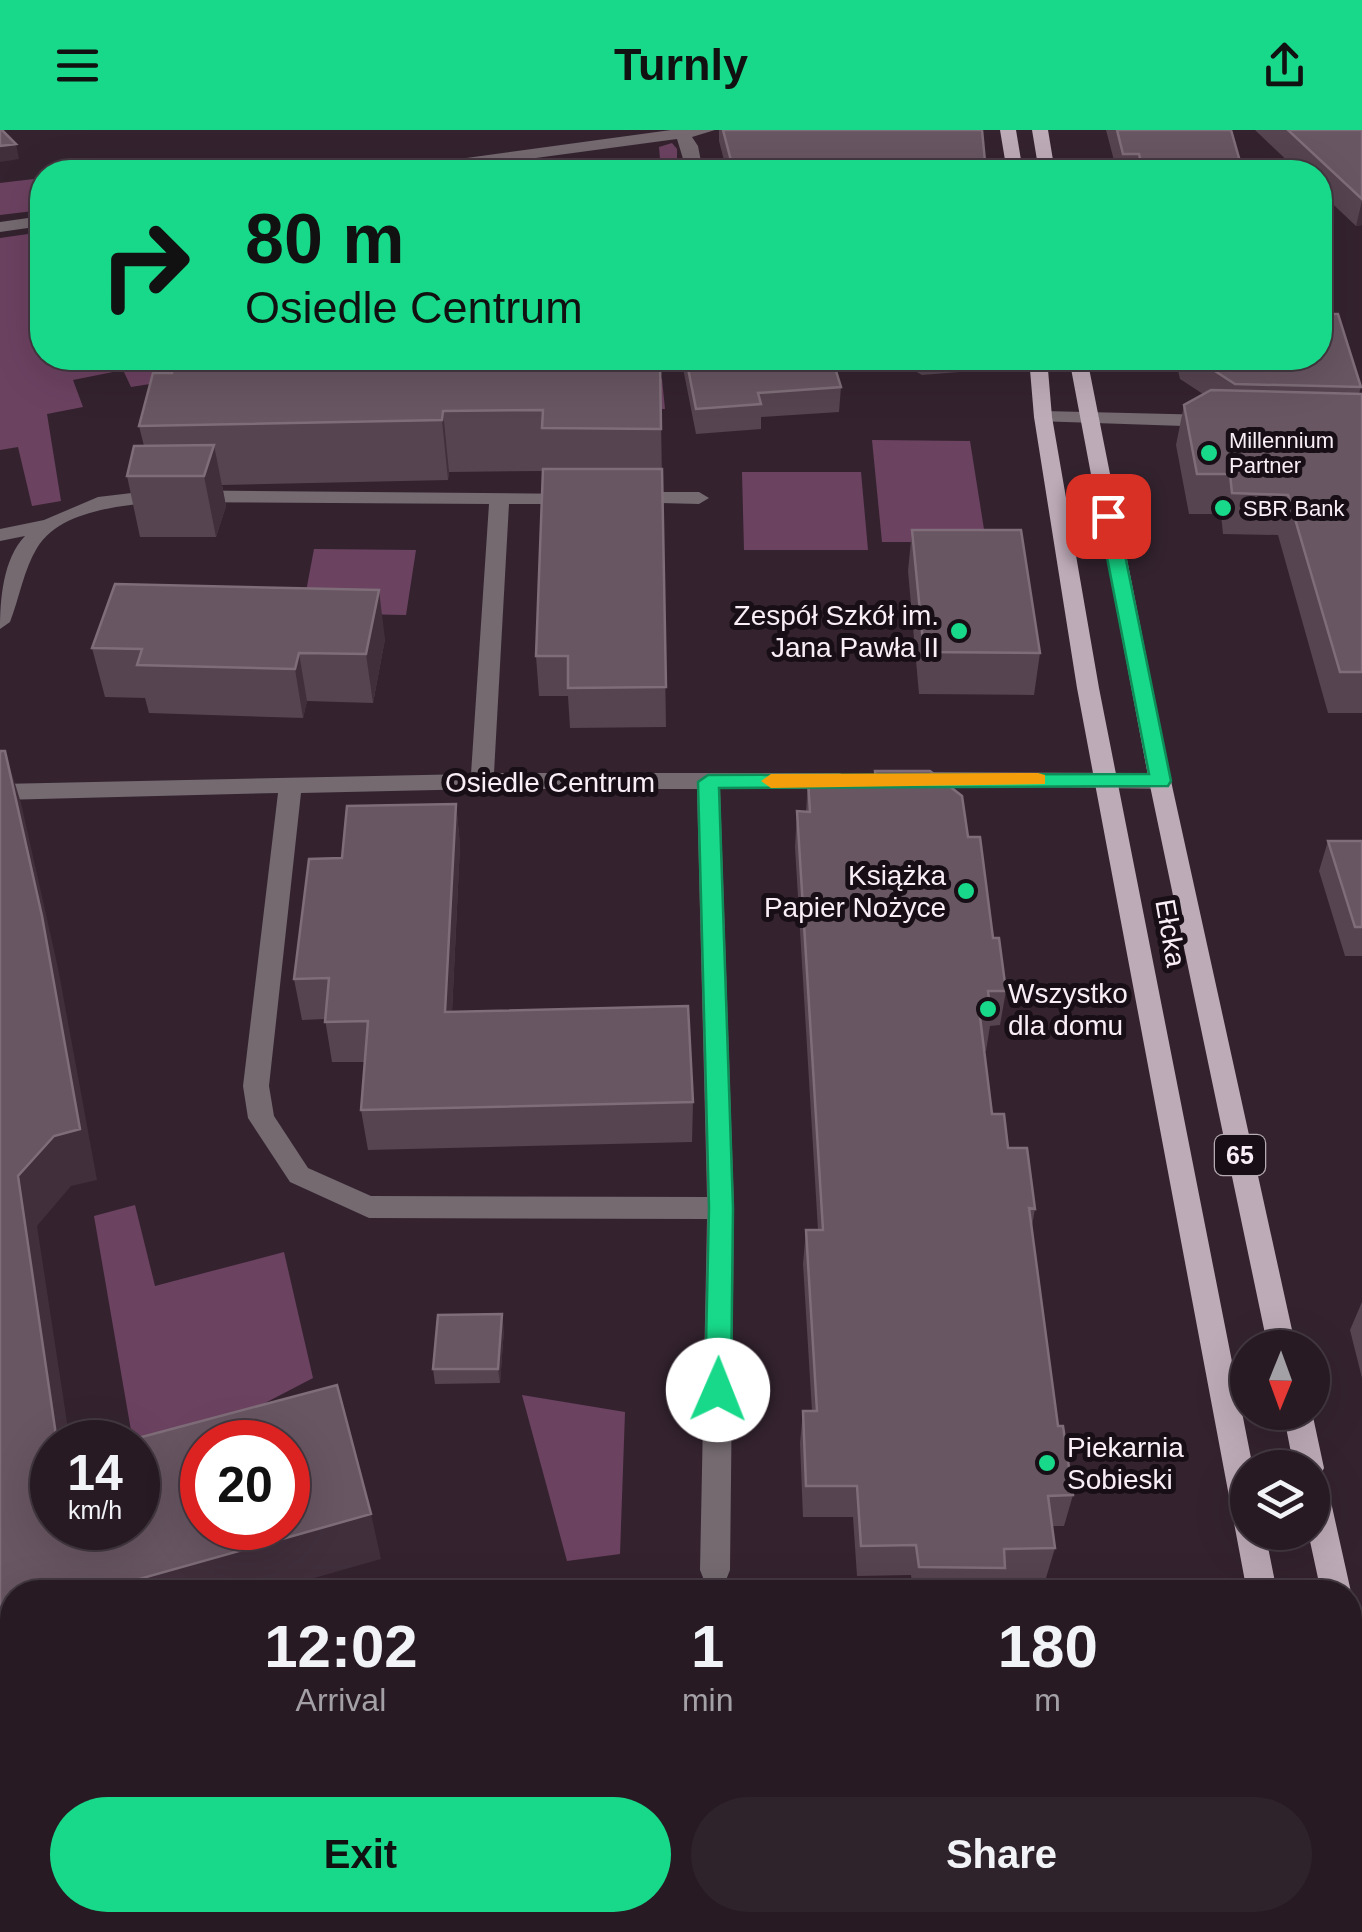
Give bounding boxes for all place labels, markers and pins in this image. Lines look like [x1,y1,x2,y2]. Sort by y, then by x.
place label: Millennium Partner [1229,428,1334,478]
marker: Millennium Partner [1198,442,1220,464]
pin [1066,474,1151,559]
place label: SBR Bank [1243,496,1345,521]
marker: SBR Bank [1212,497,1234,519]
place label: Zespół Szkół im. Jana Pawła II [734,600,939,663]
marker: Zespół Szkół im. Jana Pawła II [948,620,970,642]
place label: Książka Papier Nożyce [764,860,946,923]
marker: Książka Papier Nożyce [955,880,977,902]
place label: Wszystko dla domu [1008,978,1128,1041]
marker: Wszystko dla domu [977,998,999,1020]
place label: Piekarnia Sobieski [1067,1432,1184,1495]
marker: Piekarnia Sobieski [1036,1452,1058,1474]

